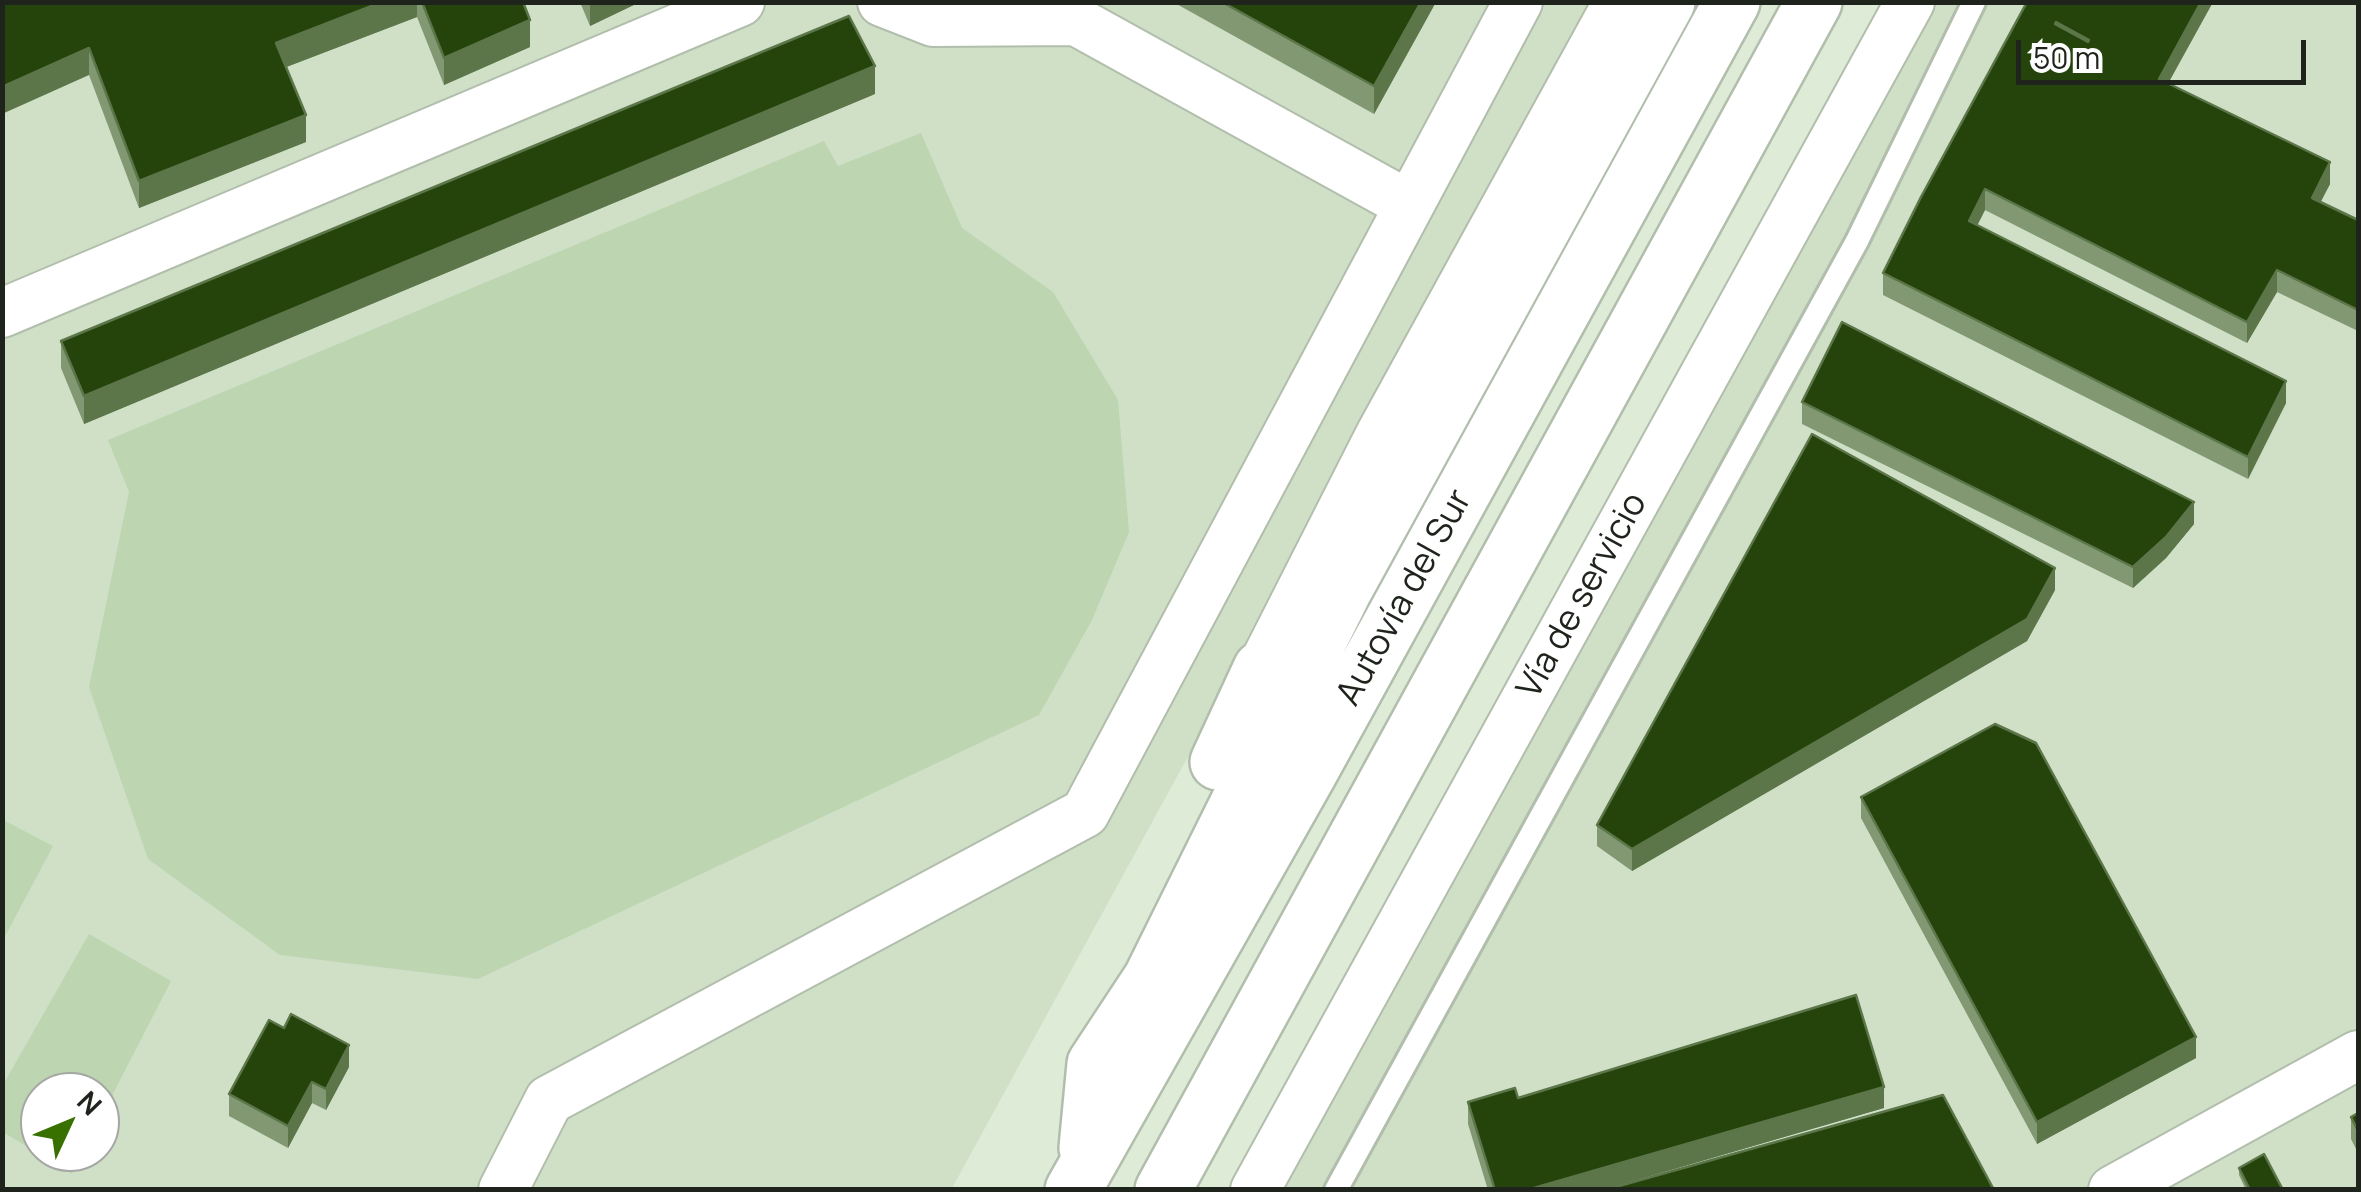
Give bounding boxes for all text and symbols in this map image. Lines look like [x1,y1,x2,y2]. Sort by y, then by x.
scale bar [2021,20,2311,82]
text: 50 m [2033,37,2100,78]
street label: Autovía del Sur [1328,483,1482,713]
street label: Vía de servicio [1509,486,1657,706]
north arrow [20,1072,120,1172]
text: N [69,1082,111,1123]

